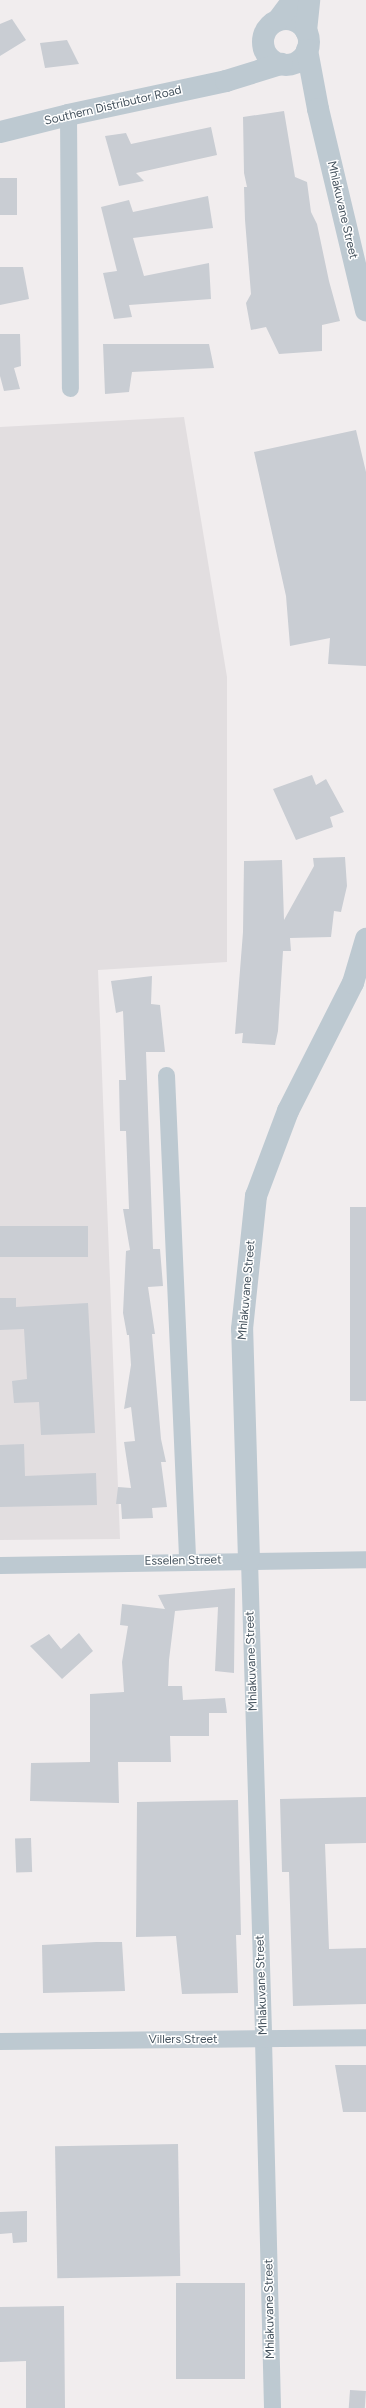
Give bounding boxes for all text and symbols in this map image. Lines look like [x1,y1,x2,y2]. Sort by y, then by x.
street label: Southern Distributor Road [43,83,183,129]
street label: Mhlakuvane Street [324,160,360,260]
street label: Mhlakuvane Street [235,1239,259,1341]
street label: Esselen Street [144,1553,222,1569]
street label: Mhlakuvane Street [243,1611,261,1711]
street label: Mhlakuvane Street [253,1935,271,2035]
street label: Villers Street [148,2033,218,2047]
street label: Mhlakuvane Street [262,2259,278,2359]

